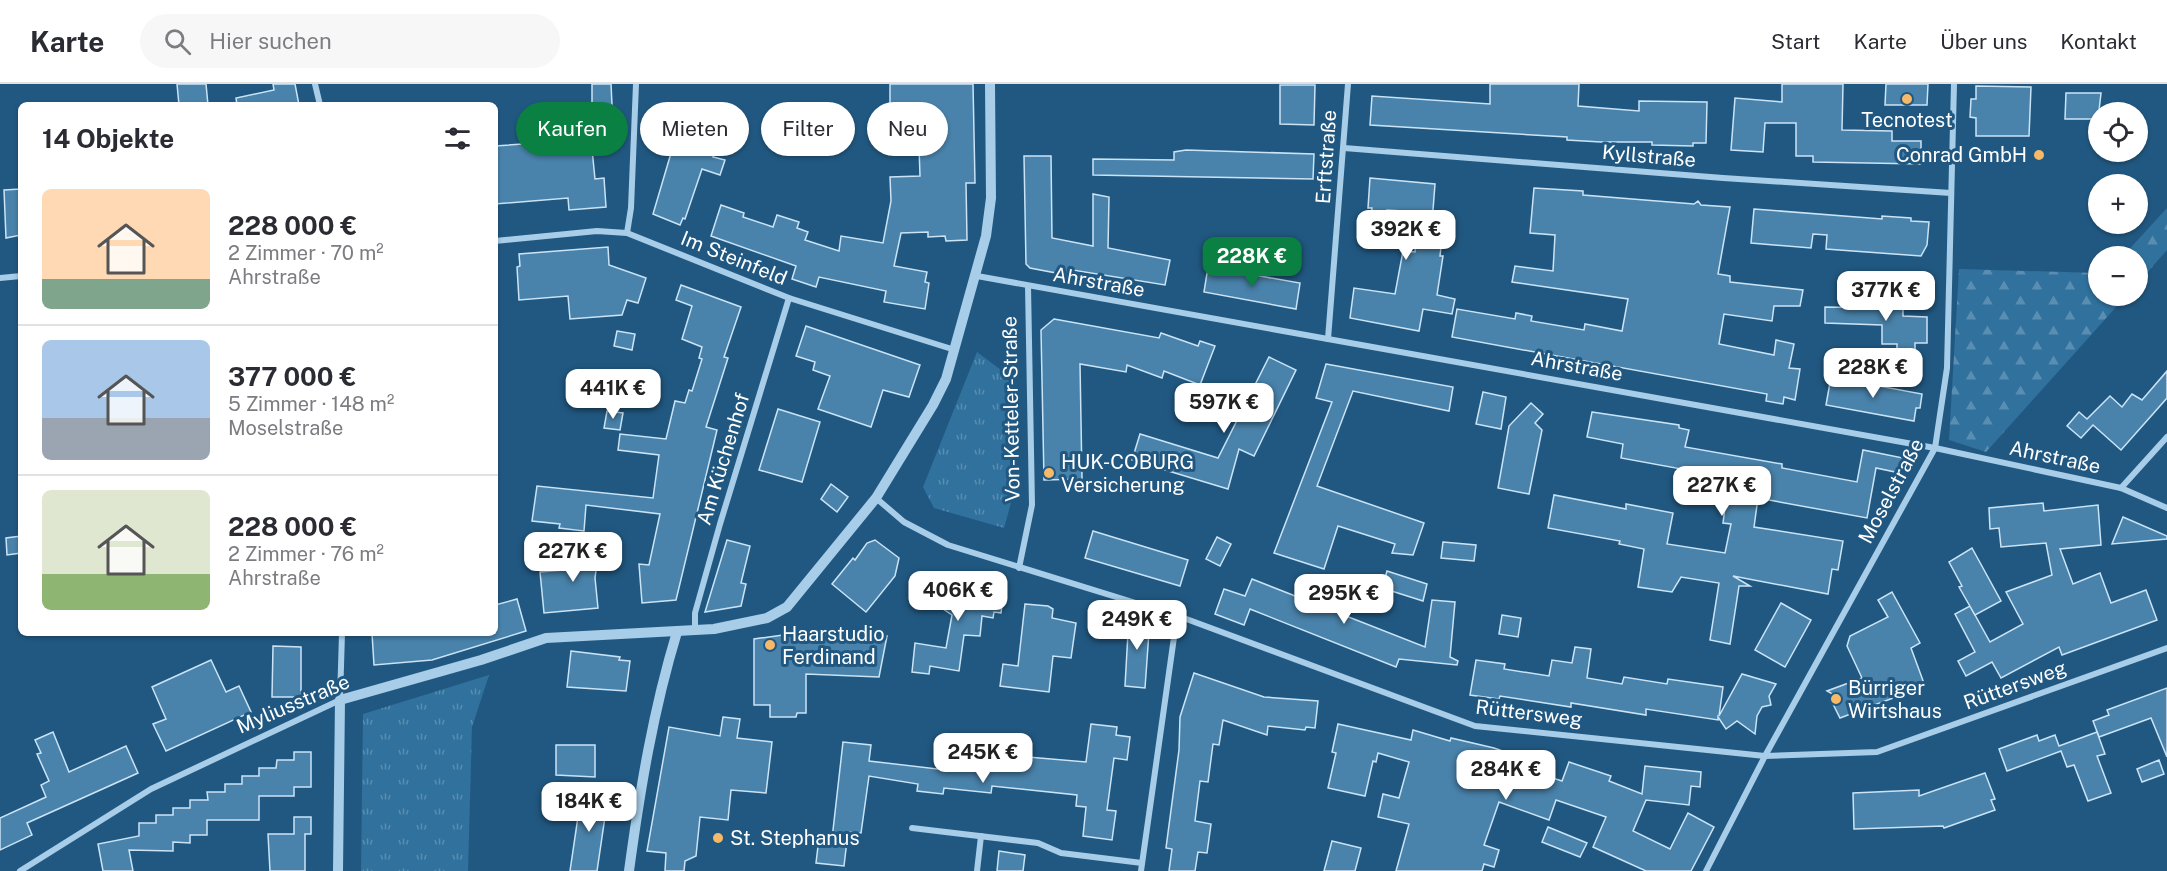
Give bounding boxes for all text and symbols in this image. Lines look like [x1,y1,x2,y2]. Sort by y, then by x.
search box [140,14,560,68]
text: Karte [30,25,104,58]
icon: search [161,25,194,58]
text: Hier suchen [209,28,332,54]
text: Start [1771,29,1820,54]
text: Karte [1853,29,1907,54]
text: Über uns [1940,29,2027,54]
text: Kontakt [2060,29,2137,54]
marker: Tecnotest [1900,92,1914,106]
chip: Kaufen [516,102,628,156]
chip: Mieten [640,102,749,156]
chip: Filter [761,102,855,156]
chip: Neu [867,102,948,156]
map controls [2088,102,2148,306]
button: locate [2088,102,2148,162]
place label: Tecnotest [1861,108,1953,132]
street label: Erftstraße [1311,109,1341,205]
icon: filters [441,122,474,155]
text: 14 Objekte [42,123,174,154]
street label: Kyllstraße [1601,140,1697,172]
place label: Conrad GmbH [1896,143,2027,167]
marker: Conrad GmbH [2032,148,2046,162]
button: + [2088,174,2148,234]
text: 228 000 € [228,210,357,241]
pin: 392K € [1357,210,1455,261]
icon: home [90,213,162,285]
text: 392K € [1371,217,1442,241]
street label: Im Steinfeld [677,226,791,290]
pin: 228K € [1203,237,1301,288]
text: 2 Zimmer · 70 m² [228,241,384,265]
text: 228K € [1217,244,1287,268]
button: − [2088,246,2148,306]
street label: Ahrstraße [1051,262,1147,302]
text: Ahrstraße [228,265,321,289]
pin: 377K € [1837,271,1935,322]
text: 377K € [1851,278,1921,302]
street label: Von-Ketteler-Straße [997,316,1025,502]
street label: Ahrstraße [1529,346,1625,386]
pin: 228K € [1824,348,1922,399]
text: 228K € [1838,355,1908,379]
text: 377 000 € [228,361,356,392]
icon: home [90,364,162,436]
pin: 441K € [564,369,662,420]
text: 441K € [580,376,646,400]
pin: 597K € [1175,383,1273,434]
street label: Am Küchenhof [692,390,754,528]
text: 597K € [1189,390,1259,414]
text: 5 Zimmer · 148 m² [228,392,394,416]
text: Moselstraße [228,416,343,440]
street label: Moselstraße [1853,434,1929,548]
street label: Ahrstraße [2007,436,2103,478]
place label: HUK-COBURG Versicherung [1061,450,1194,497]
marker: HUK-COBURG Versicherung [1042,466,1056,480]
pin: 227K € [1673,466,1771,517]
text: 227K € [1687,473,1757,497]
text: 228 000 € [228,511,357,542]
icon: home [90,514,162,586]
pin: 227K € [524,532,622,583]
text: 227K € [538,539,608,563]
text: 2 Zimmer · 76 m² [228,542,384,566]
text: Ahrstraße [228,566,321,590]
pin: 406K € [909,571,1007,622]
pin: 295K € [1295,574,1393,625]
text: 406K € [922,578,994,602]
text: 295K € [1308,581,1380,605]
pin: 249K € [1088,600,1186,651]
text: 249K € [1102,607,1172,631]
place label: Haarstudio Ferdinand [782,622,885,669]
marker: Haarstudio Ferdinand [763,638,777,652]
street label: Rüttersweg [1960,655,2070,715]
street label: Myliusstraße [233,669,353,739]
place label: Bürriger Wirtshaus [1848,676,1942,723]
marker: Bürriger Wirtshaus [1829,692,1843,706]
street label: Rüttersweg [1474,695,1584,731]
pin: 245K € [934,733,1032,784]
text: 245K € [948,740,1018,764]
pin: 284K € [1457,750,1555,801]
text: 284K € [1470,757,1542,781]
pin: 184K € [540,782,638,833]
text: 184K € [556,789,622,813]
place label: St. Stephanus [730,826,860,850]
marker: St. Stephanus [711,831,725,845]

